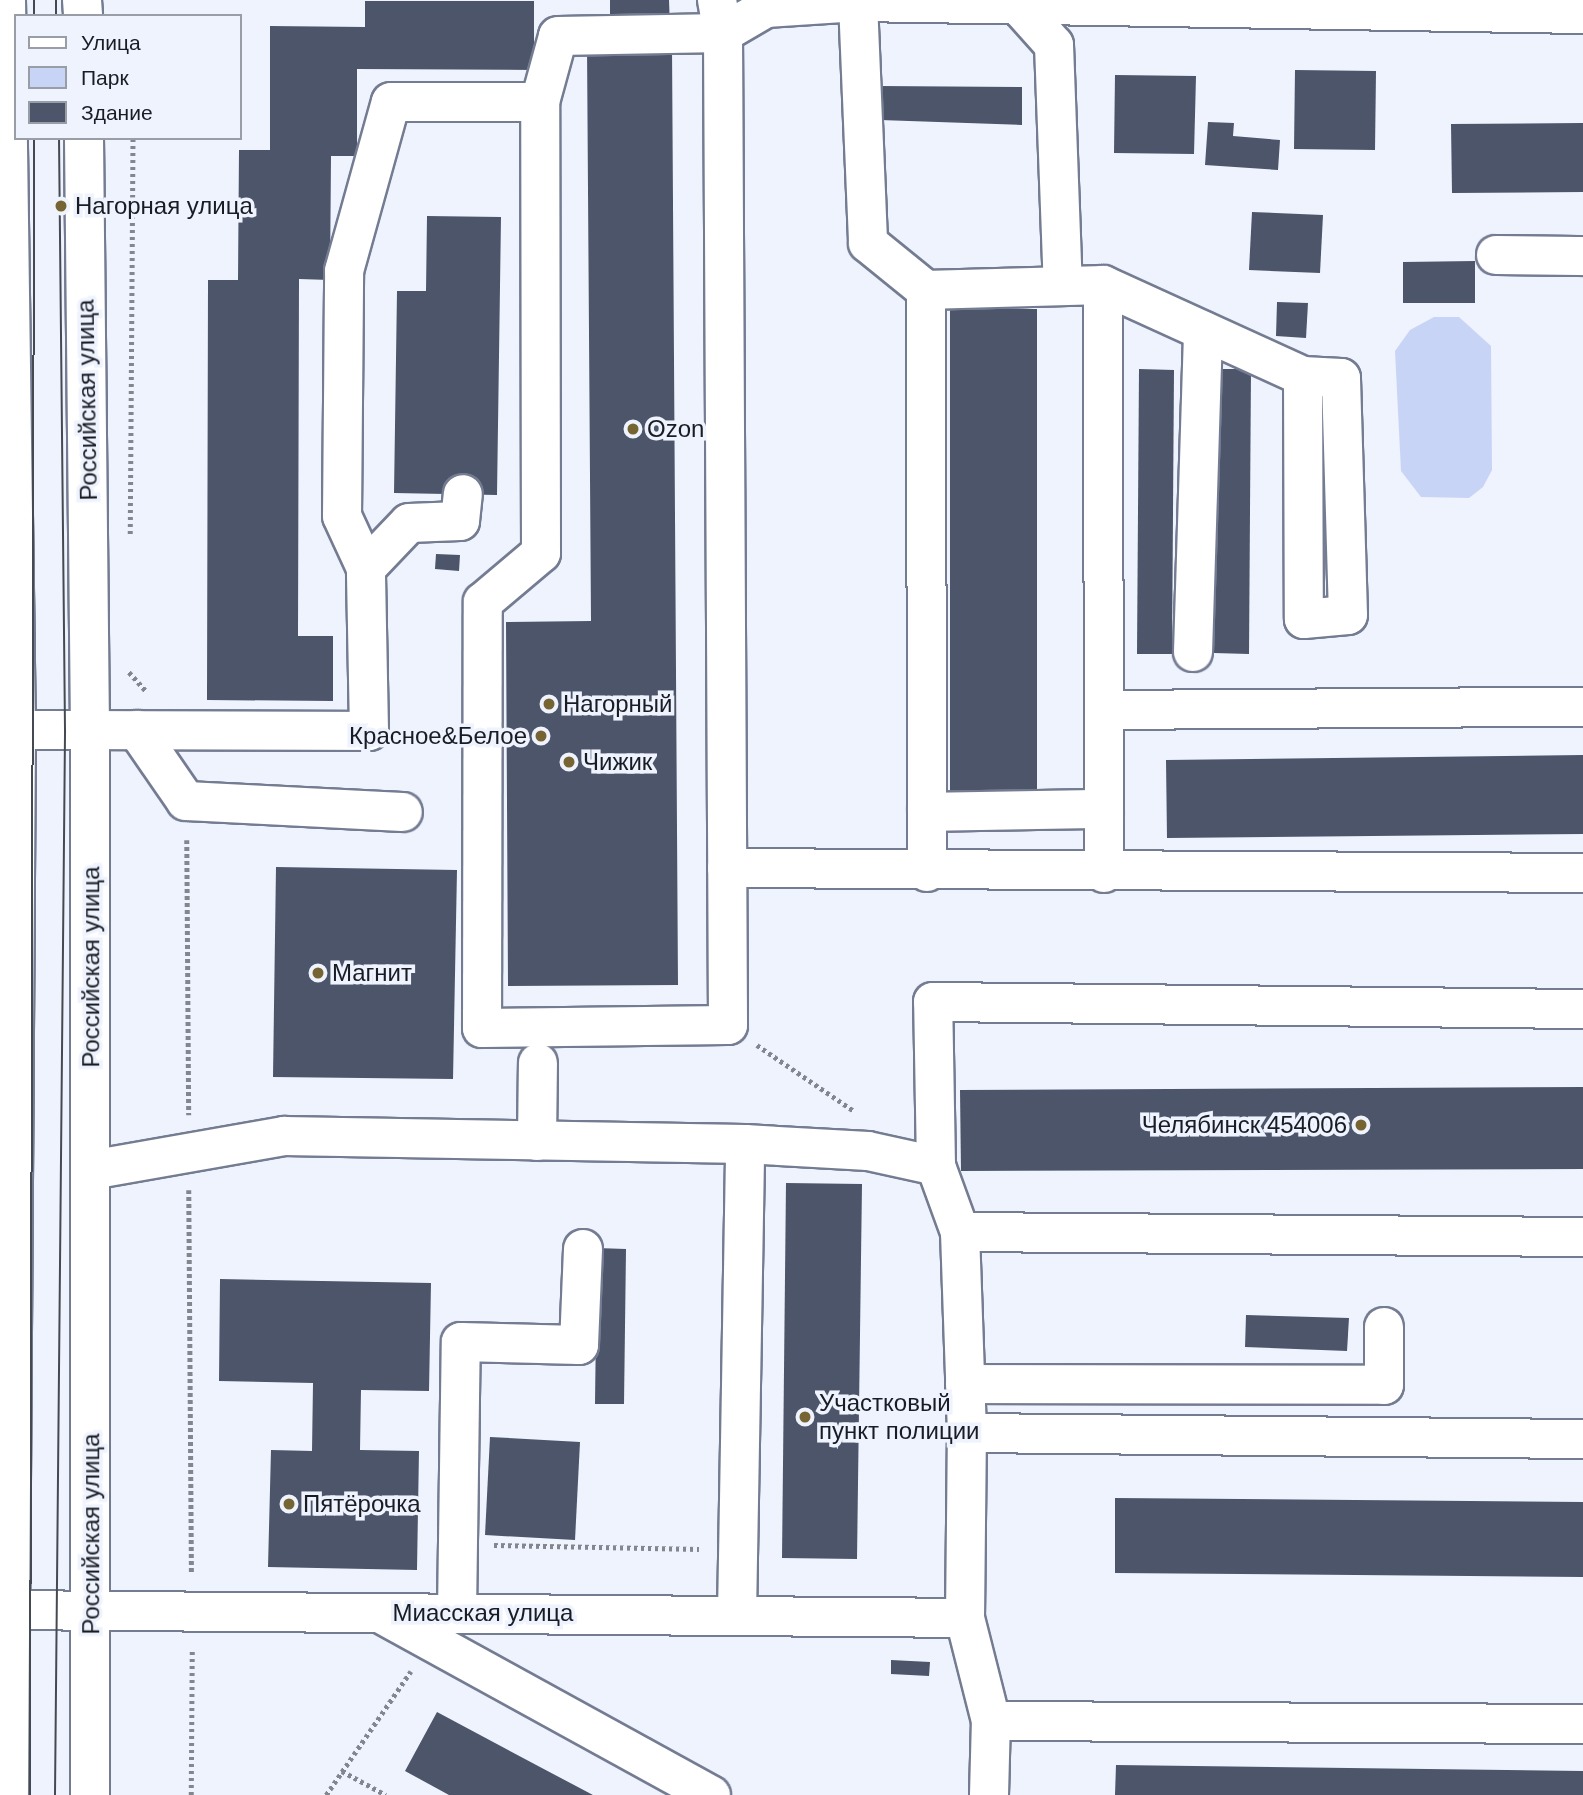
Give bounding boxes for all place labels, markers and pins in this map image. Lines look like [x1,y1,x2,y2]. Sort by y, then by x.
place label: Нагорная улица [75,192,253,220]
marker: Нагорная улица [53,198,69,214]
place label: Ozon [647,415,704,443]
marker: Ozon [625,421,641,437]
place label: Нагорный [563,690,673,718]
marker: Нагорный [541,696,557,712]
place label: Красное&Белое [349,722,527,750]
marker: Красное&Белое [533,728,549,744]
place label: Чижик [583,748,652,776]
marker: Чижик [561,754,577,770]
place label: Магнит [332,959,412,987]
marker: Магнит [310,965,326,981]
place label: Челябинск 454006 [1142,1111,1347,1139]
marker: Челябинск 454006 [1353,1117,1369,1133]
place label: Участковый пункт полиции [819,1389,979,1445]
marker: Участковый пункт полиции [797,1409,813,1425]
place label: Пятёрочка [303,1490,421,1518]
marker: Пятёрочка [281,1496,297,1512]

